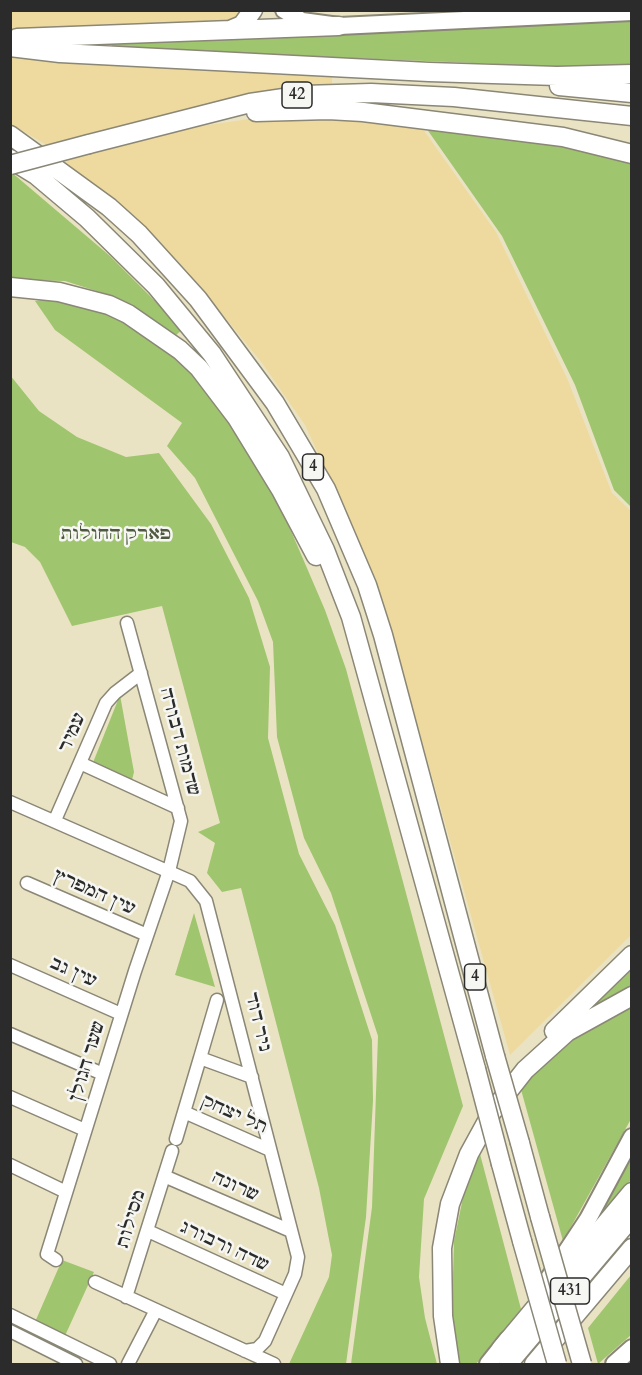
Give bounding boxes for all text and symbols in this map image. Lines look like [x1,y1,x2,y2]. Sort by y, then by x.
road number: 42 [282,82,312,108]
road number: 4 [302,454,324,480]
park label: פארק החולות [61,524,171,546]
street label: שדמות דבורה [154,686,204,798]
street label: עמיר [55,710,91,756]
street label: עין המפרץ [50,865,138,921]
street label: עין גב [46,953,100,993]
road number: 4 [464,964,486,990]
street label: ניר דוד [239,990,275,1054]
street label: שער הגולן [65,1019,111,1105]
street label: תל יצחק [198,1091,270,1139]
street label: שרונה [208,1167,262,1207]
street label: מסילות [113,1187,151,1251]
street label: שדה ורבורג [176,1217,272,1277]
road number: 431 [550,1278,590,1304]

